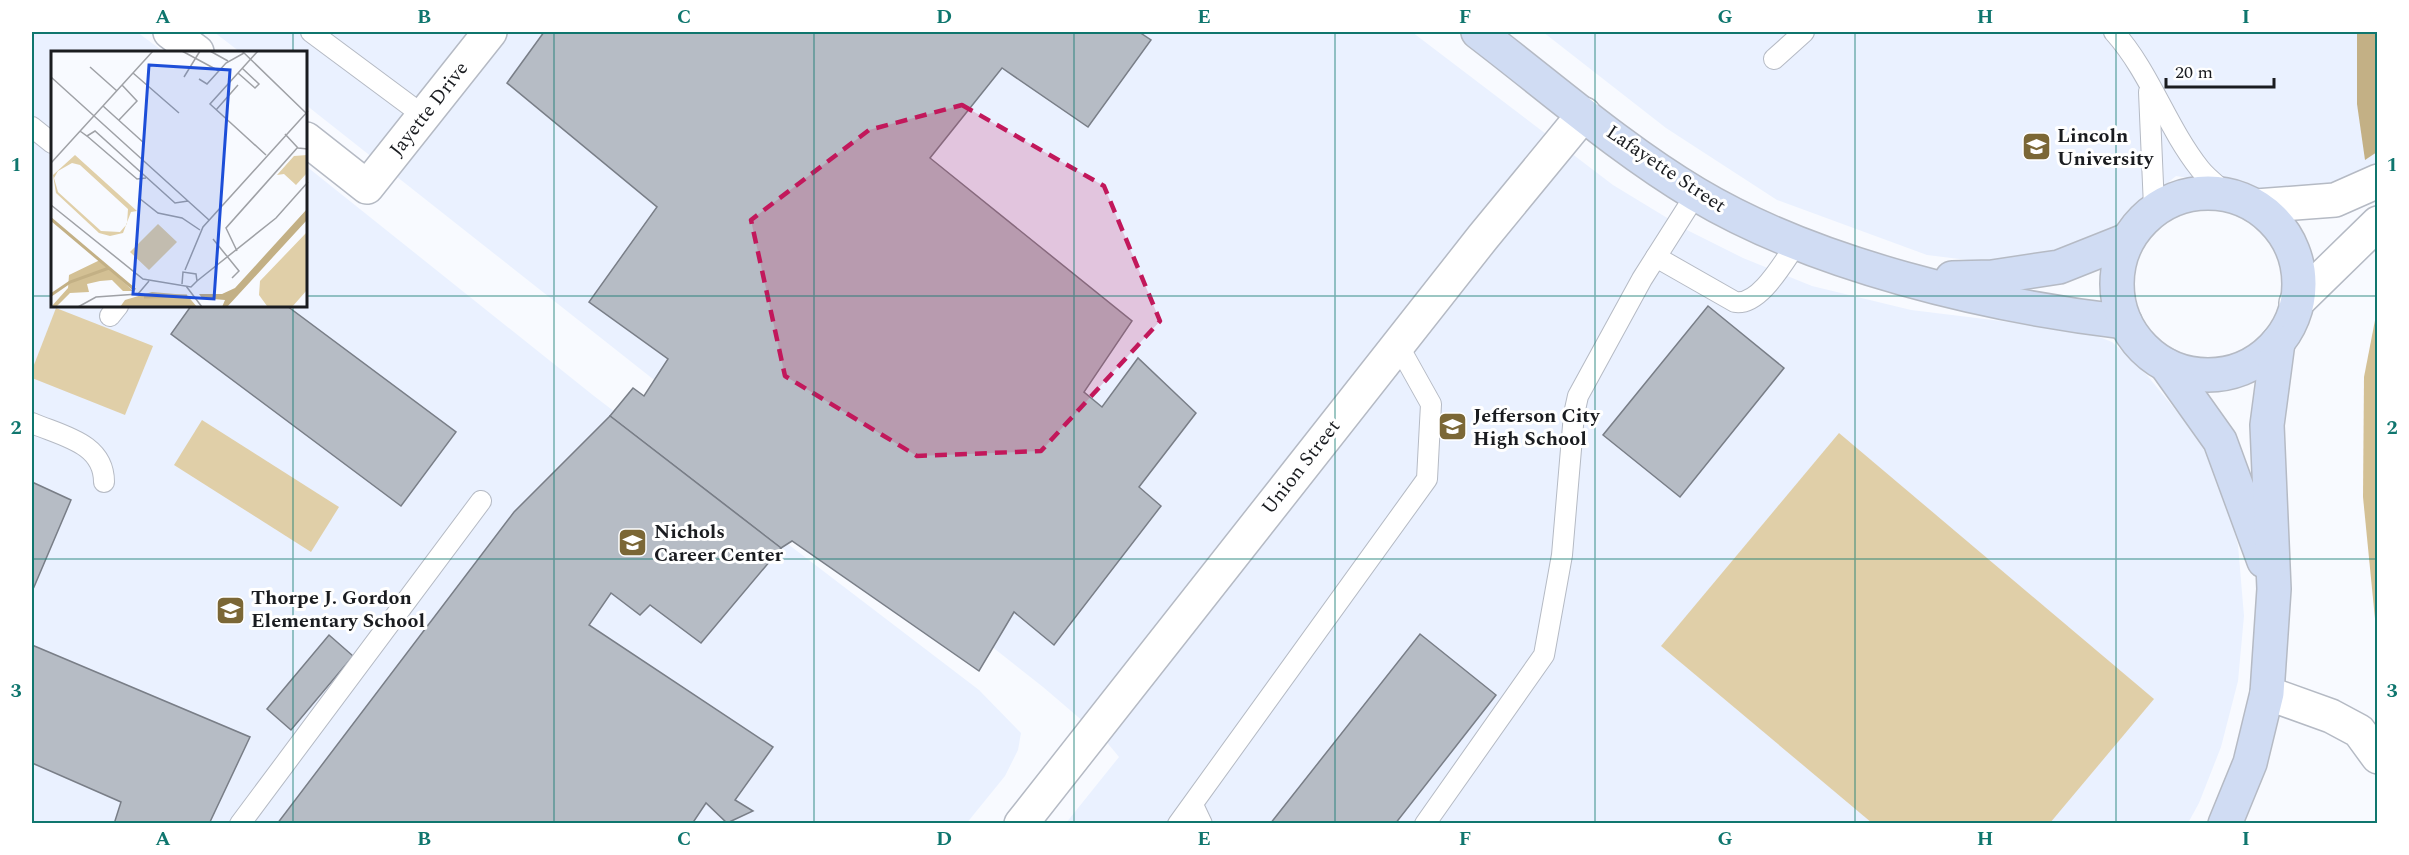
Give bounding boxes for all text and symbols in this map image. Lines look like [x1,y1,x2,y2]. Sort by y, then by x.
text: A [155,2,171,32]
text: B [417,2,431,32]
text: C [677,2,691,32]
text: D [936,2,952,32]
text: E [1197,2,1211,32]
text: F [1459,2,1471,32]
text: G [1717,2,1733,32]
text: H [1977,2,1993,32]
text: I [2242,2,2250,32]
inset map [51,51,308,308]
scale bar [2166,51,2274,89]
street label: Jayette Drive [382,55,476,163]
text: 20 m [2175,59,2213,86]
street label: Lafayette Street [1600,118,1732,220]
place label: Lincoln University [2057,121,2155,174]
school or university icon: Lincoln University [2020,131,2052,163]
text: 1 [10,150,22,180]
text: 1 [2386,150,2398,180]
place label: Jefferson City High School [1473,401,1601,454]
school or university icon: Jefferson City High School [1436,411,1468,443]
text: 2 [10,413,22,443]
street label: Union Street [1254,413,1348,521]
text: 2 [2386,413,2398,443]
place label: Nichols Career Center [654,517,784,570]
school or university icon: Nichols Career Center [617,527,649,559]
place label: Thorpe J. Gordon Elementary School [251,583,425,636]
school or university icon: Thorpe J. Gordon Elementary School [214,594,246,626]
text: 3 [10,676,22,706]
text: 3 [2386,676,2398,706]
text: A [155,824,171,854]
text: B [417,824,431,854]
text: C [677,824,691,854]
text: D [936,824,952,854]
text: E [1197,824,1211,854]
text: F [1459,824,1471,854]
text: G [1717,824,1733,854]
text: H [1977,824,1993,854]
text: I [2242,824,2250,854]

